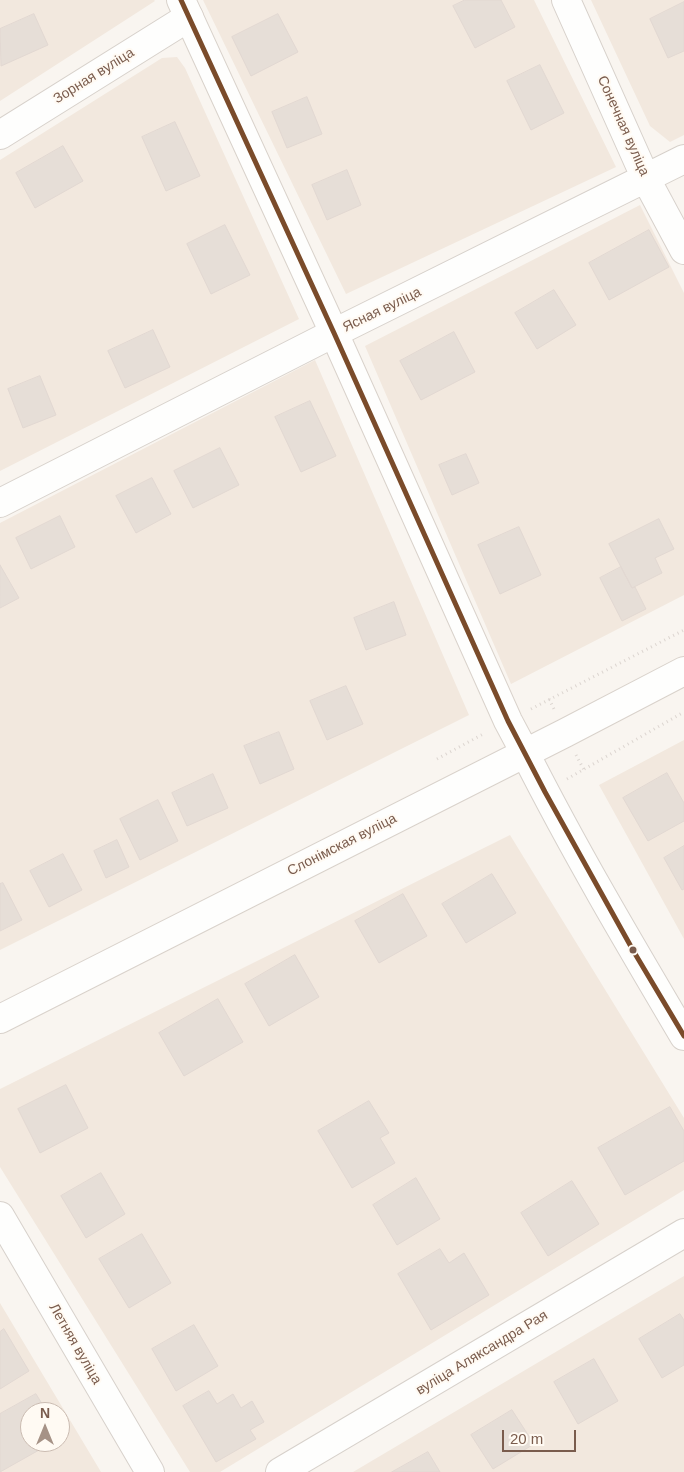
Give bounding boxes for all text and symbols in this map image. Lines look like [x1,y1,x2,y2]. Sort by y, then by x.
street label: Зорная вуліца [51,45,137,107]
street label: Сонечная вуліца [593,73,653,179]
street label: Ясная вуліца [340,284,424,336]
street label: Слонімская вуліца [285,810,399,880]
unlabelled marker [628,945,638,955]
street label: Летняя вуліца [45,1301,105,1387]
street label: вуліца Аляксандра Рая [413,1307,551,1399]
north arrow [20,1402,70,1452]
text: N [40,1405,50,1421]
scale bar [504,1420,578,1452]
text: 20 m [510,1430,543,1447]

